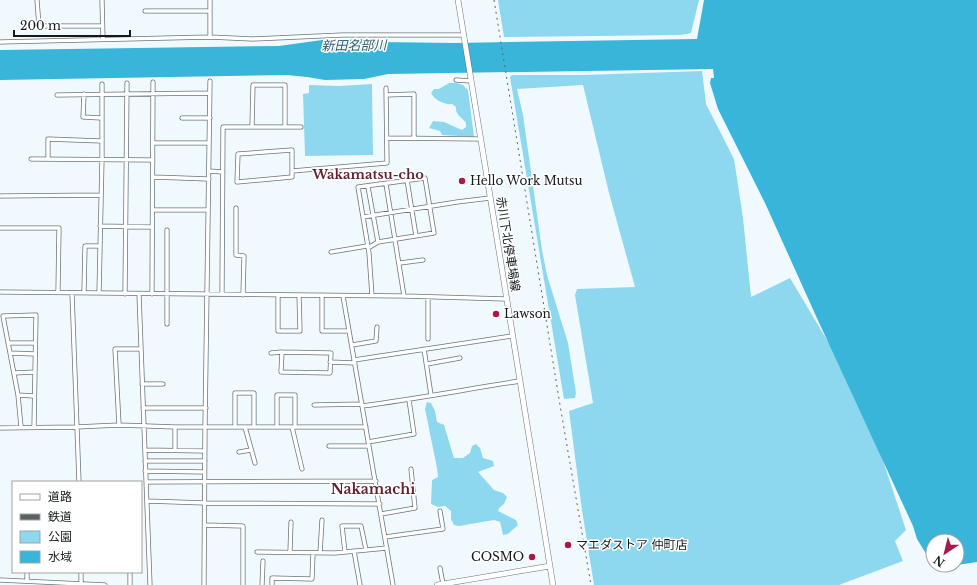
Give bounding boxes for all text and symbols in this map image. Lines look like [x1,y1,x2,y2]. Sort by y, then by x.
scale bar [14,12,130,38]
text: 200 m [20,18,61,33]
water label: 新田名部川 [321,36,389,55]
district label: Wakamatsu-cho [311,166,424,183]
place label: Hello Work Mutsu [470,173,583,188]
marker: Hello Work Mutsu [457,176,467,186]
street label: 赤川下北停車場線 [494,195,523,293]
place label: Lawson [504,306,551,321]
marker: Lawson [491,309,501,319]
district label: Nakamachi [331,480,415,498]
legend [12,481,142,573]
text: 道路 [48,489,72,504]
text: 鉄道 [48,509,72,524]
text: 公園 [48,529,72,544]
north arrow [925,533,965,573]
place label: マエダストア 仲町店 [576,537,687,552]
marker: マエダストア 仲町店 [563,540,573,550]
text: 水域 [48,549,72,564]
place label: COSMO [471,549,524,564]
marker: COSMO [527,552,537,562]
text: N [930,552,948,570]

